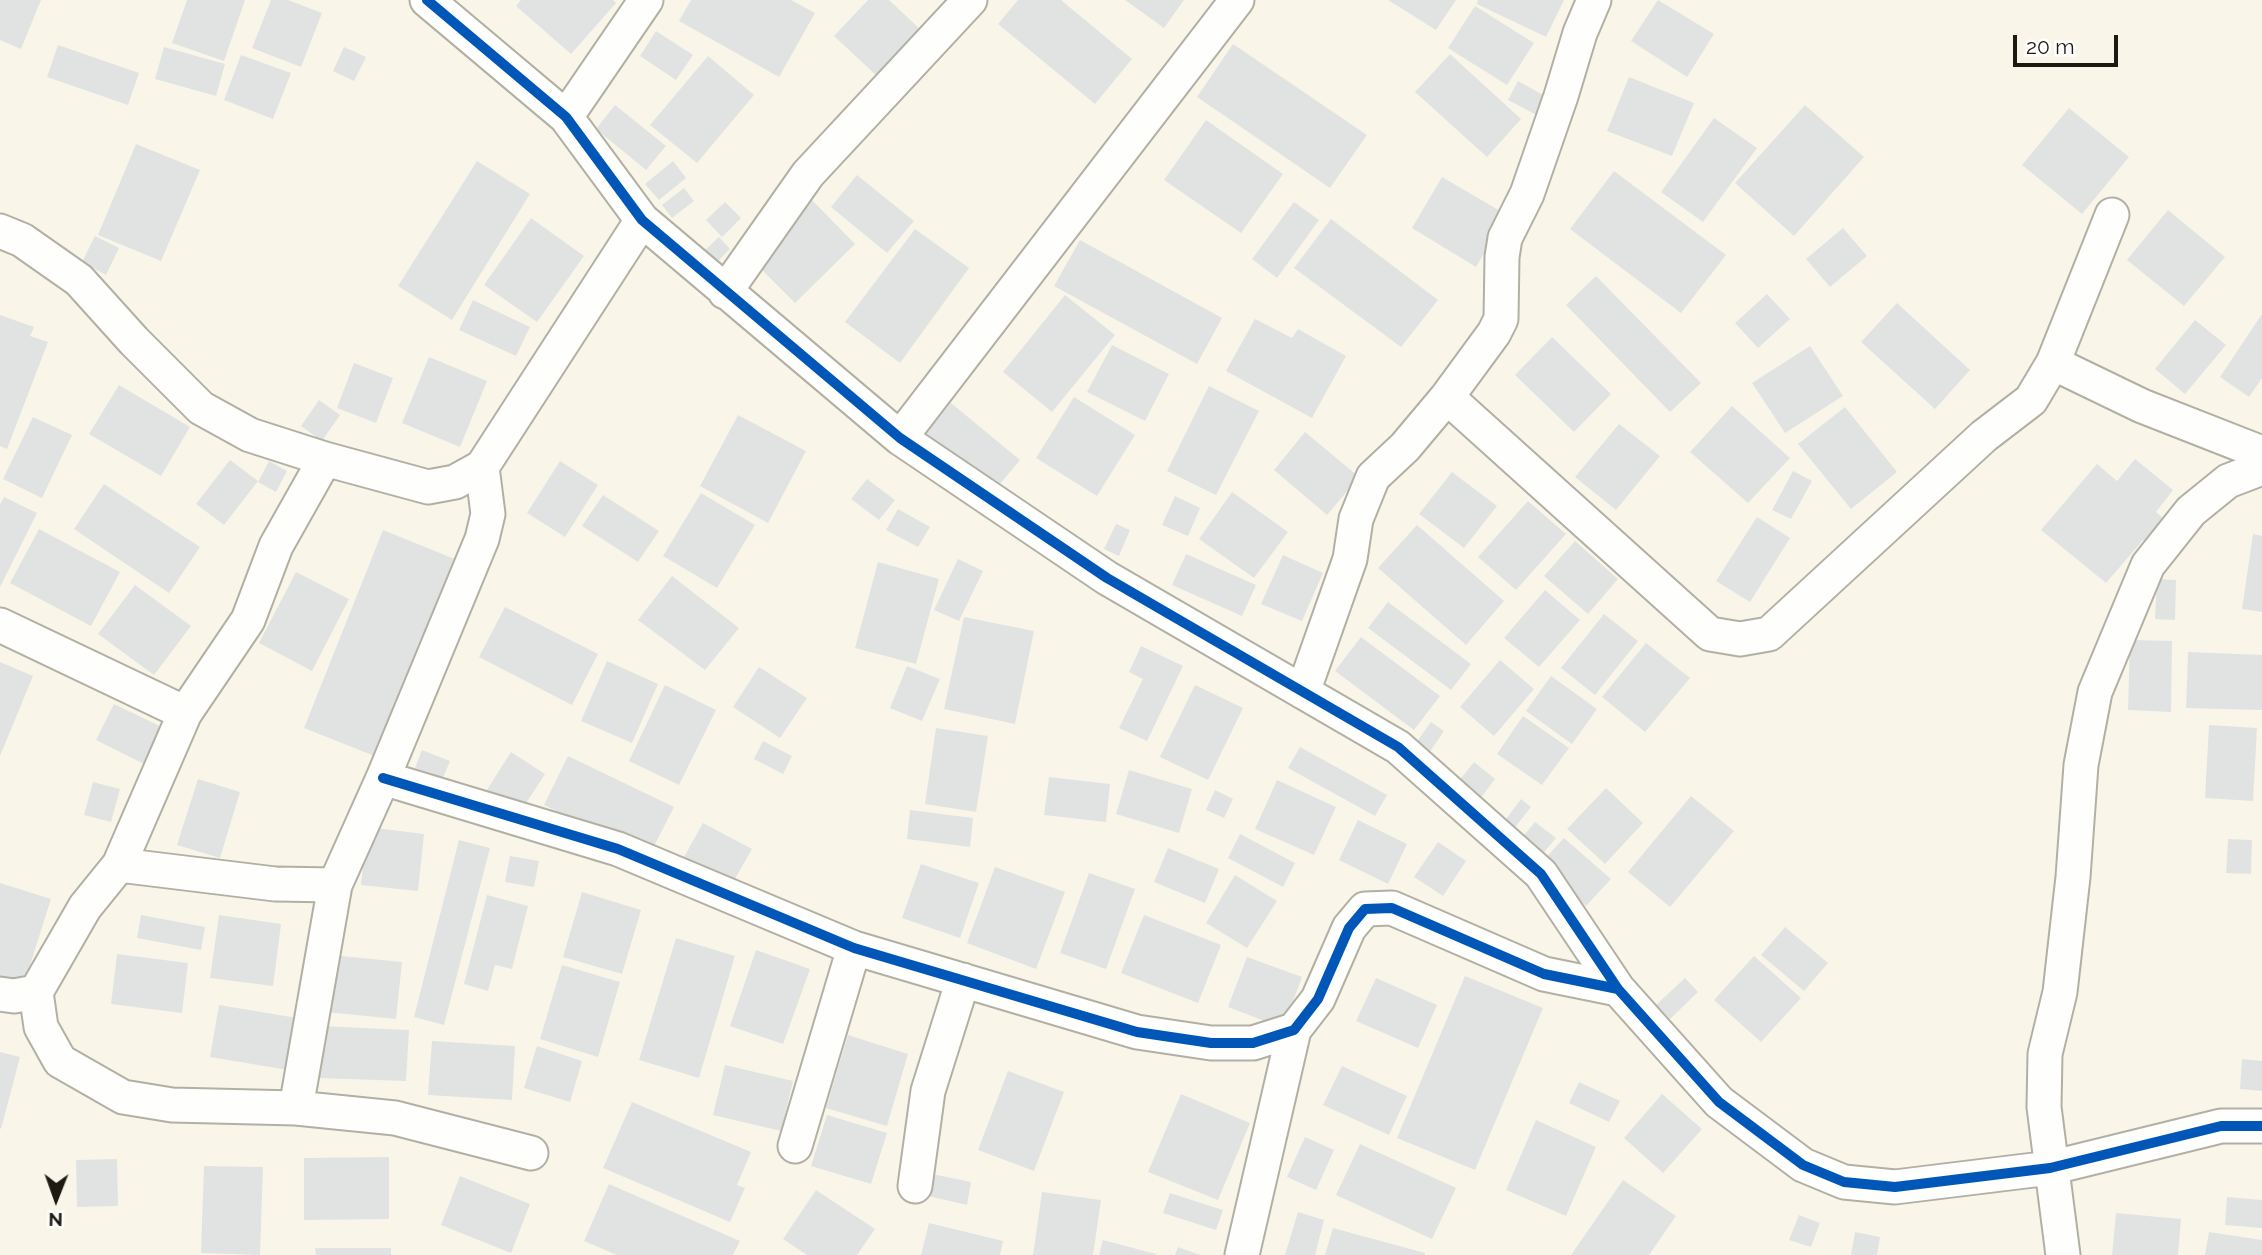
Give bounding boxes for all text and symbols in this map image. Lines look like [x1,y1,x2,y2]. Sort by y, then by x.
scale bar [2017,21,2122,65]
text: 20 m [2026,34,2074,59]
north arrow [21,1164,91,1234]
text: N [48,1209,63,1231]

